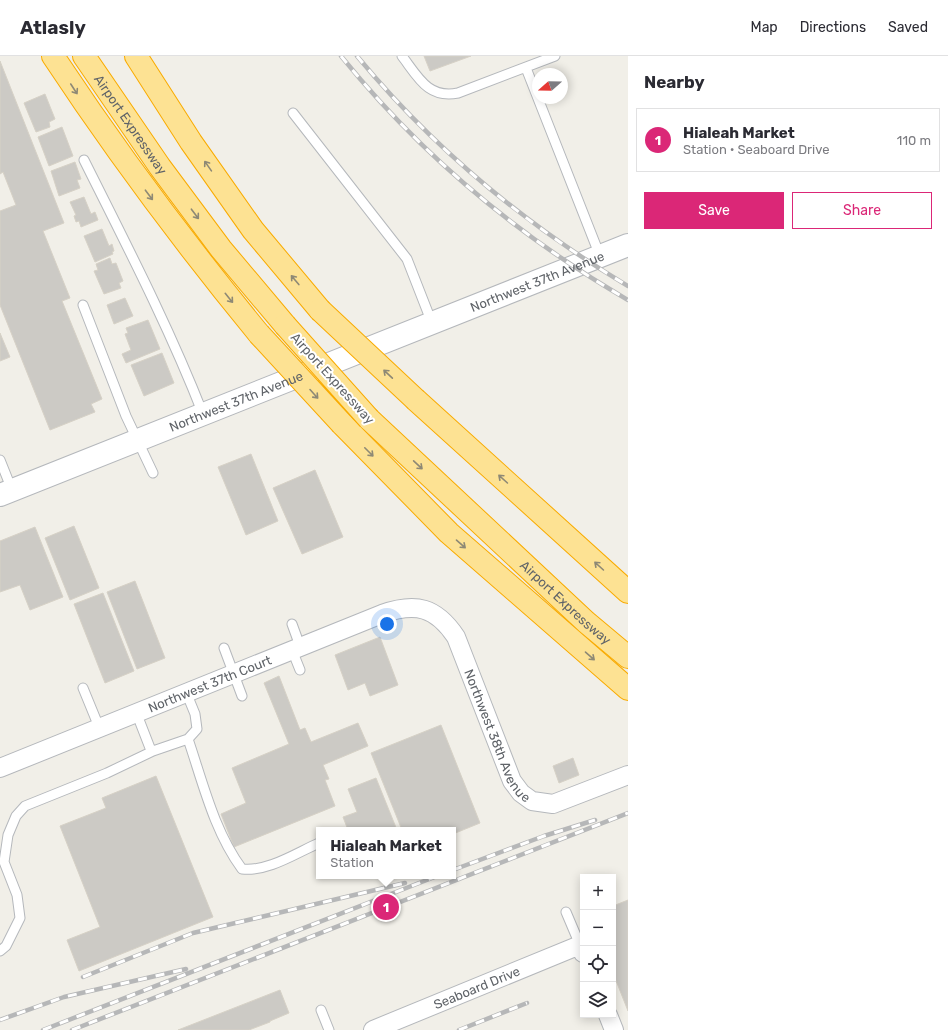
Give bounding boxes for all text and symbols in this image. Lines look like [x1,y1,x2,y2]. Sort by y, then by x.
text: Atlasly [20,16,86,39]
text: Map [751,19,778,36]
text: Directions [800,19,866,36]
text: Saved [888,19,928,36]
north arrow [532,68,568,104]
street label: Airport Expressway [91,72,170,178]
text: Nearby [644,72,705,92]
one-way arrow [70,83,79,94]
text: Hialeah Market [683,124,795,142]
text: 1 [655,133,661,148]
text: 110 m [897,133,931,148]
text: Station · Seaboard Drive [683,142,829,157]
one-way arrow [204,160,212,171]
one-way arrow [145,189,153,200]
button: Save [644,192,784,229]
button: Share [792,192,932,229]
one-way arrow [191,208,199,219]
street label: Northwest 37th Avenue [468,248,606,315]
one-way arrow [291,275,300,286]
one-way arrow [224,292,233,303]
street label: Airport Expressway [288,330,378,427]
street label: Northwest 37th Avenue [167,368,305,435]
one-way arrow [383,369,393,378]
one-way arrow [309,389,319,399]
one-way arrow [364,447,374,457]
one-way arrow [413,460,423,470]
one-way arrow [498,474,508,483]
one-way arrow [456,539,466,548]
street label: Airport Expressway [517,557,614,648]
one-way arrow [594,561,604,571]
your location [377,614,397,634]
street label: Northwest 37th Court [146,652,274,716]
one-way arrow [584,652,595,661]
street label: Northwest 38th Avenue [461,667,533,805]
popup [316,827,456,879]
text: Hialeah Market [330,837,442,855]
text: Station [330,855,374,870]
map controls [580,874,616,1018]
button: + [580,874,616,910]
pin: 1 [373,892,399,922]
button: − [580,910,616,946]
button: locate [580,946,616,982]
street label: Seaboard Drive [431,963,522,1012]
button: layers [580,982,616,1018]

